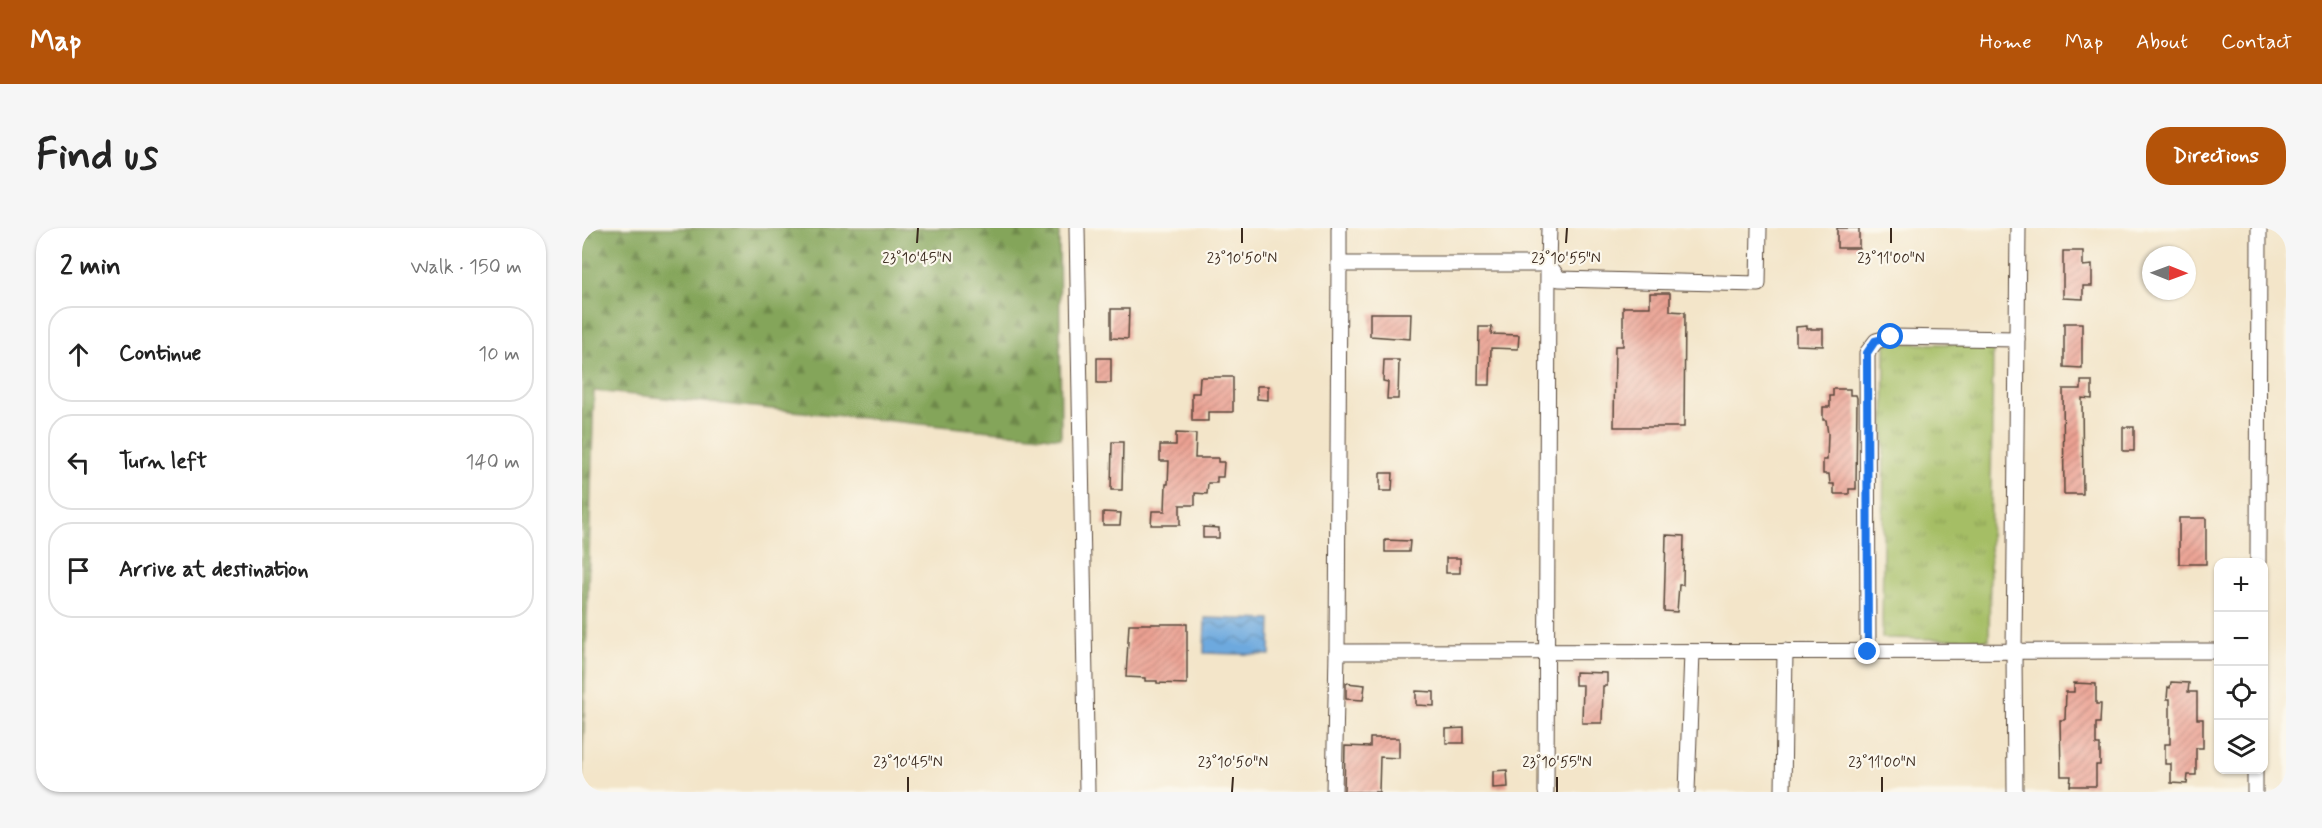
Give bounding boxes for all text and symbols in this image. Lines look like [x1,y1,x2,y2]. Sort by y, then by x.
text: Map [30,24,81,61]
text: Home [1980,28,2032,56]
text: Map [2065,28,2103,56]
text: About [2136,28,2188,56]
text: Contact [2221,28,2292,56]
button: Directions [2146,127,2286,185]
text: Find us [36,129,158,184]
north arrow [2142,246,2196,300]
text: 23°10'45"N [882,249,952,269]
text: 23°10'50"N [1207,249,1277,269]
text: 23°10'55"N [1531,249,1601,269]
text: 23°11'00"N [1857,249,1925,269]
text: 2 min [60,250,121,284]
text: Walk · 150 m [410,254,522,281]
route start [1877,323,1903,349]
icon: ahead [62,338,95,371]
text: Continue [119,340,201,368]
text: 10 m [478,341,520,368]
icon: left [62,446,95,479]
text: Turn left [119,448,207,476]
text: 140 m [466,449,520,476]
icon: arrive [62,554,95,587]
text: Arrive at destination [119,556,309,584]
map controls [2214,558,2268,774]
button: + [2214,558,2268,612]
button: − [2214,612,2268,666]
route end [1854,638,1880,664]
button: locate [2214,666,2268,720]
button: layers [2214,720,2268,774]
text: 23°10'45"N [873,753,943,773]
text: 23°10'50"N [1198,753,1268,773]
text: 23°10'55"N [1522,753,1592,773]
text: 23°11'00"N [1848,753,1916,773]

